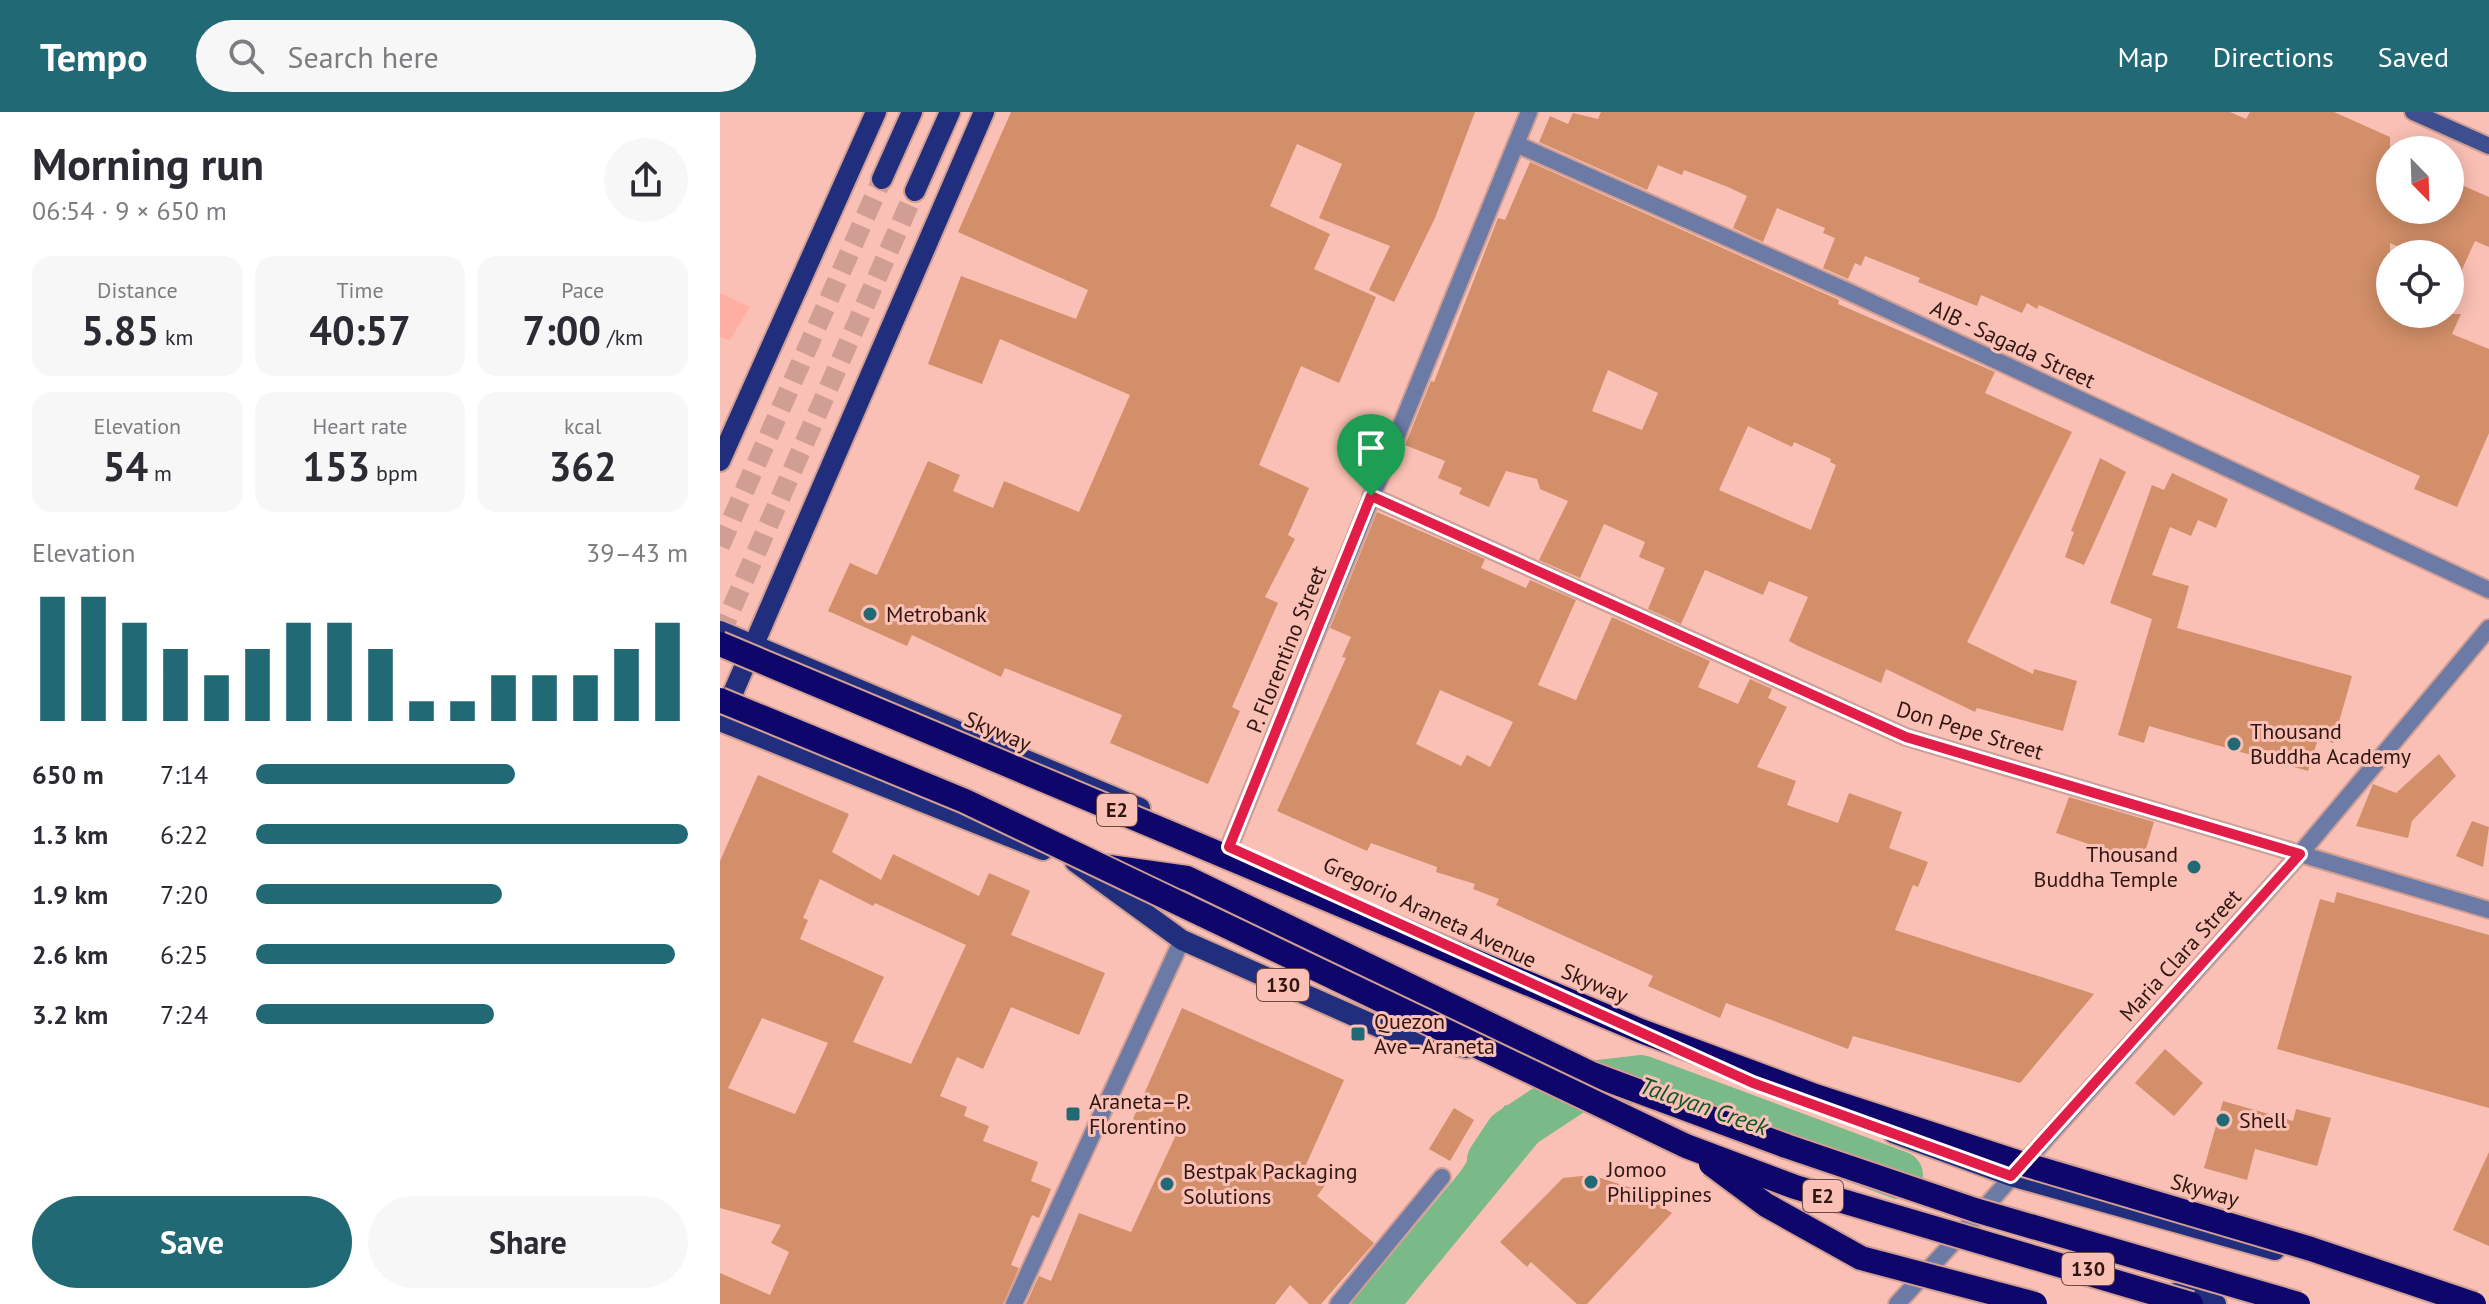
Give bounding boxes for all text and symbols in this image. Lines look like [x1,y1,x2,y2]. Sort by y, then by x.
search box [196,20,756,92]
text: Tempo [40,32,148,81]
icon: search [224,34,268,78]
text: Search here [288,37,439,76]
text: Map [2118,38,2169,75]
text: Directions [2213,38,2334,75]
text: Saved [2378,38,2449,75]
text: Morning run [32,135,264,192]
north arrow [2376,136,2464,224]
map controls [2376,136,2464,328]
button: share [604,138,688,222]
text: 06:54 · 9 × 650 m [32,194,227,227]
button: locate [2376,240,2464,328]
text: Distance [97,276,178,304]
text: Time [336,276,384,304]
text: Pace [561,276,604,304]
street label: AIB - Sagada Street [1926,294,2100,395]
text: 5.85 [81,304,159,356]
text: 40:57 [309,304,411,356]
text: 7:00 [522,304,601,356]
text: km [159,323,193,351]
text: /km [601,323,643,351]
text: Elevation [94,412,181,440]
text: Heart rate [312,412,408,440]
text: kcal [564,412,601,440]
pin [1337,414,1405,496]
icon: arrive [1349,426,1393,470]
text: 54 [103,440,148,492]
text: 153 [302,440,370,492]
text: 362 [549,440,617,492]
text: m [148,459,172,487]
text: bpm [370,459,418,487]
text: Elevation [32,536,136,569]
text: 39–43 m [586,536,688,569]
street label: P. Florentino Street [1240,561,1332,737]
place label: Metrobank [886,600,987,628]
marker: Metrobank [861,605,879,623]
street label: Don Pepe Street [1893,694,2047,766]
street label: Skyway [960,704,1036,758]
place label: Thousand Buddha Academy [2250,717,2412,770]
marker: Thousand Buddha Academy [2225,735,2243,753]
text: 650 m [32,758,104,791]
text: 7:14 [160,758,208,791]
road number: E2 [1097,794,1137,826]
text: 1.3 km [32,818,108,851]
text: 6:22 [160,818,208,851]
place label: Thousand Buddha Temple [2034,840,2178,893]
street label: Gregorio Araneta Avenue [1319,850,1541,974]
marker: Thousand Buddha Temple [2185,858,2203,876]
text: 1.9 km [32,878,108,911]
text: 7:20 [160,878,208,911]
street label: Maria Clara Street [2113,883,2247,1027]
text: 2.6 km [32,938,108,971]
text: 6:25 [160,938,208,971]
street label: Skyway [1557,956,1633,1010]
road number: 130 [1257,969,1309,1001]
text: 3.2 km [32,998,108,1031]
text: 7:24 [160,998,208,1031]
place label: Quezon Ave–Araneta [1374,1007,1495,1060]
marker: Quezon Ave–Araneta [1349,1025,1367,1043]
water label: Talayan Creek [1636,1070,1773,1143]
place label: Araneta–P. Florentino [1089,1087,1191,1140]
marker: Araneta–P. Florentino [1064,1105,1082,1123]
place label: Shell [2239,1106,2287,1134]
marker: Shell [2214,1111,2232,1129]
place label: Jomoo Philippines [1606,1155,1712,1208]
place label: Bestpak Packaging Solutions [1183,1157,1358,1210]
street label: Skyway [2168,1167,2243,1213]
marker: Jomoo Philippines [1582,1173,1600,1191]
marker: Bestpak Packaging Solutions [1158,1175,1176,1193]
road number: E2 [1803,1180,1843,1212]
button: Save [32,1196,352,1288]
button: Share [368,1196,688,1288]
road number: 130 [2062,1253,2114,1285]

